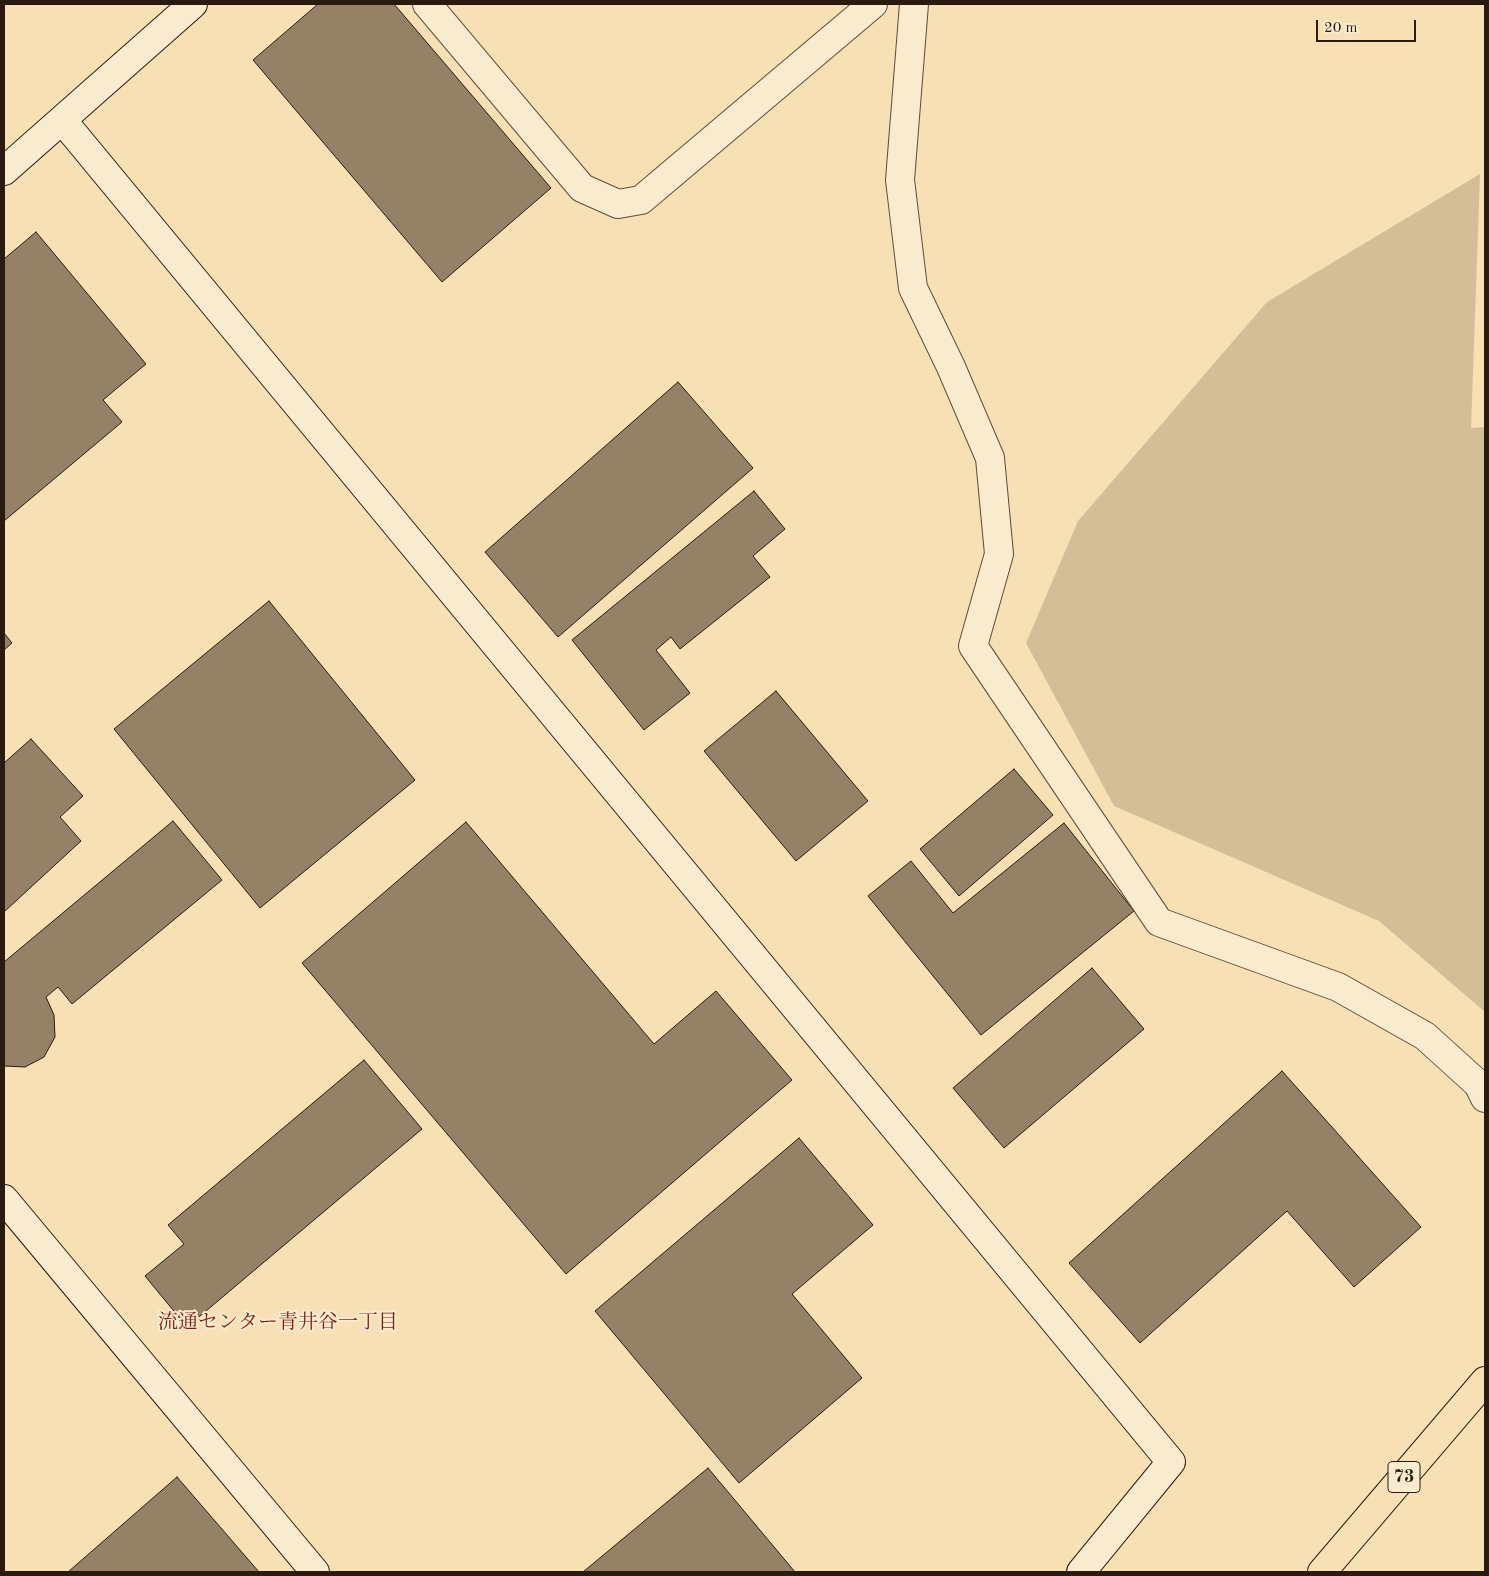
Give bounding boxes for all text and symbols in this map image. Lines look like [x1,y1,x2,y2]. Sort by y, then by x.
scale bar [1319,10,1419,42]
text: 20 m [1324,21,1358,36]
district label: 流通センター青井谷一丁目 [158,1311,398,1335]
road number: 73 [1388,1461,1420,1492]

